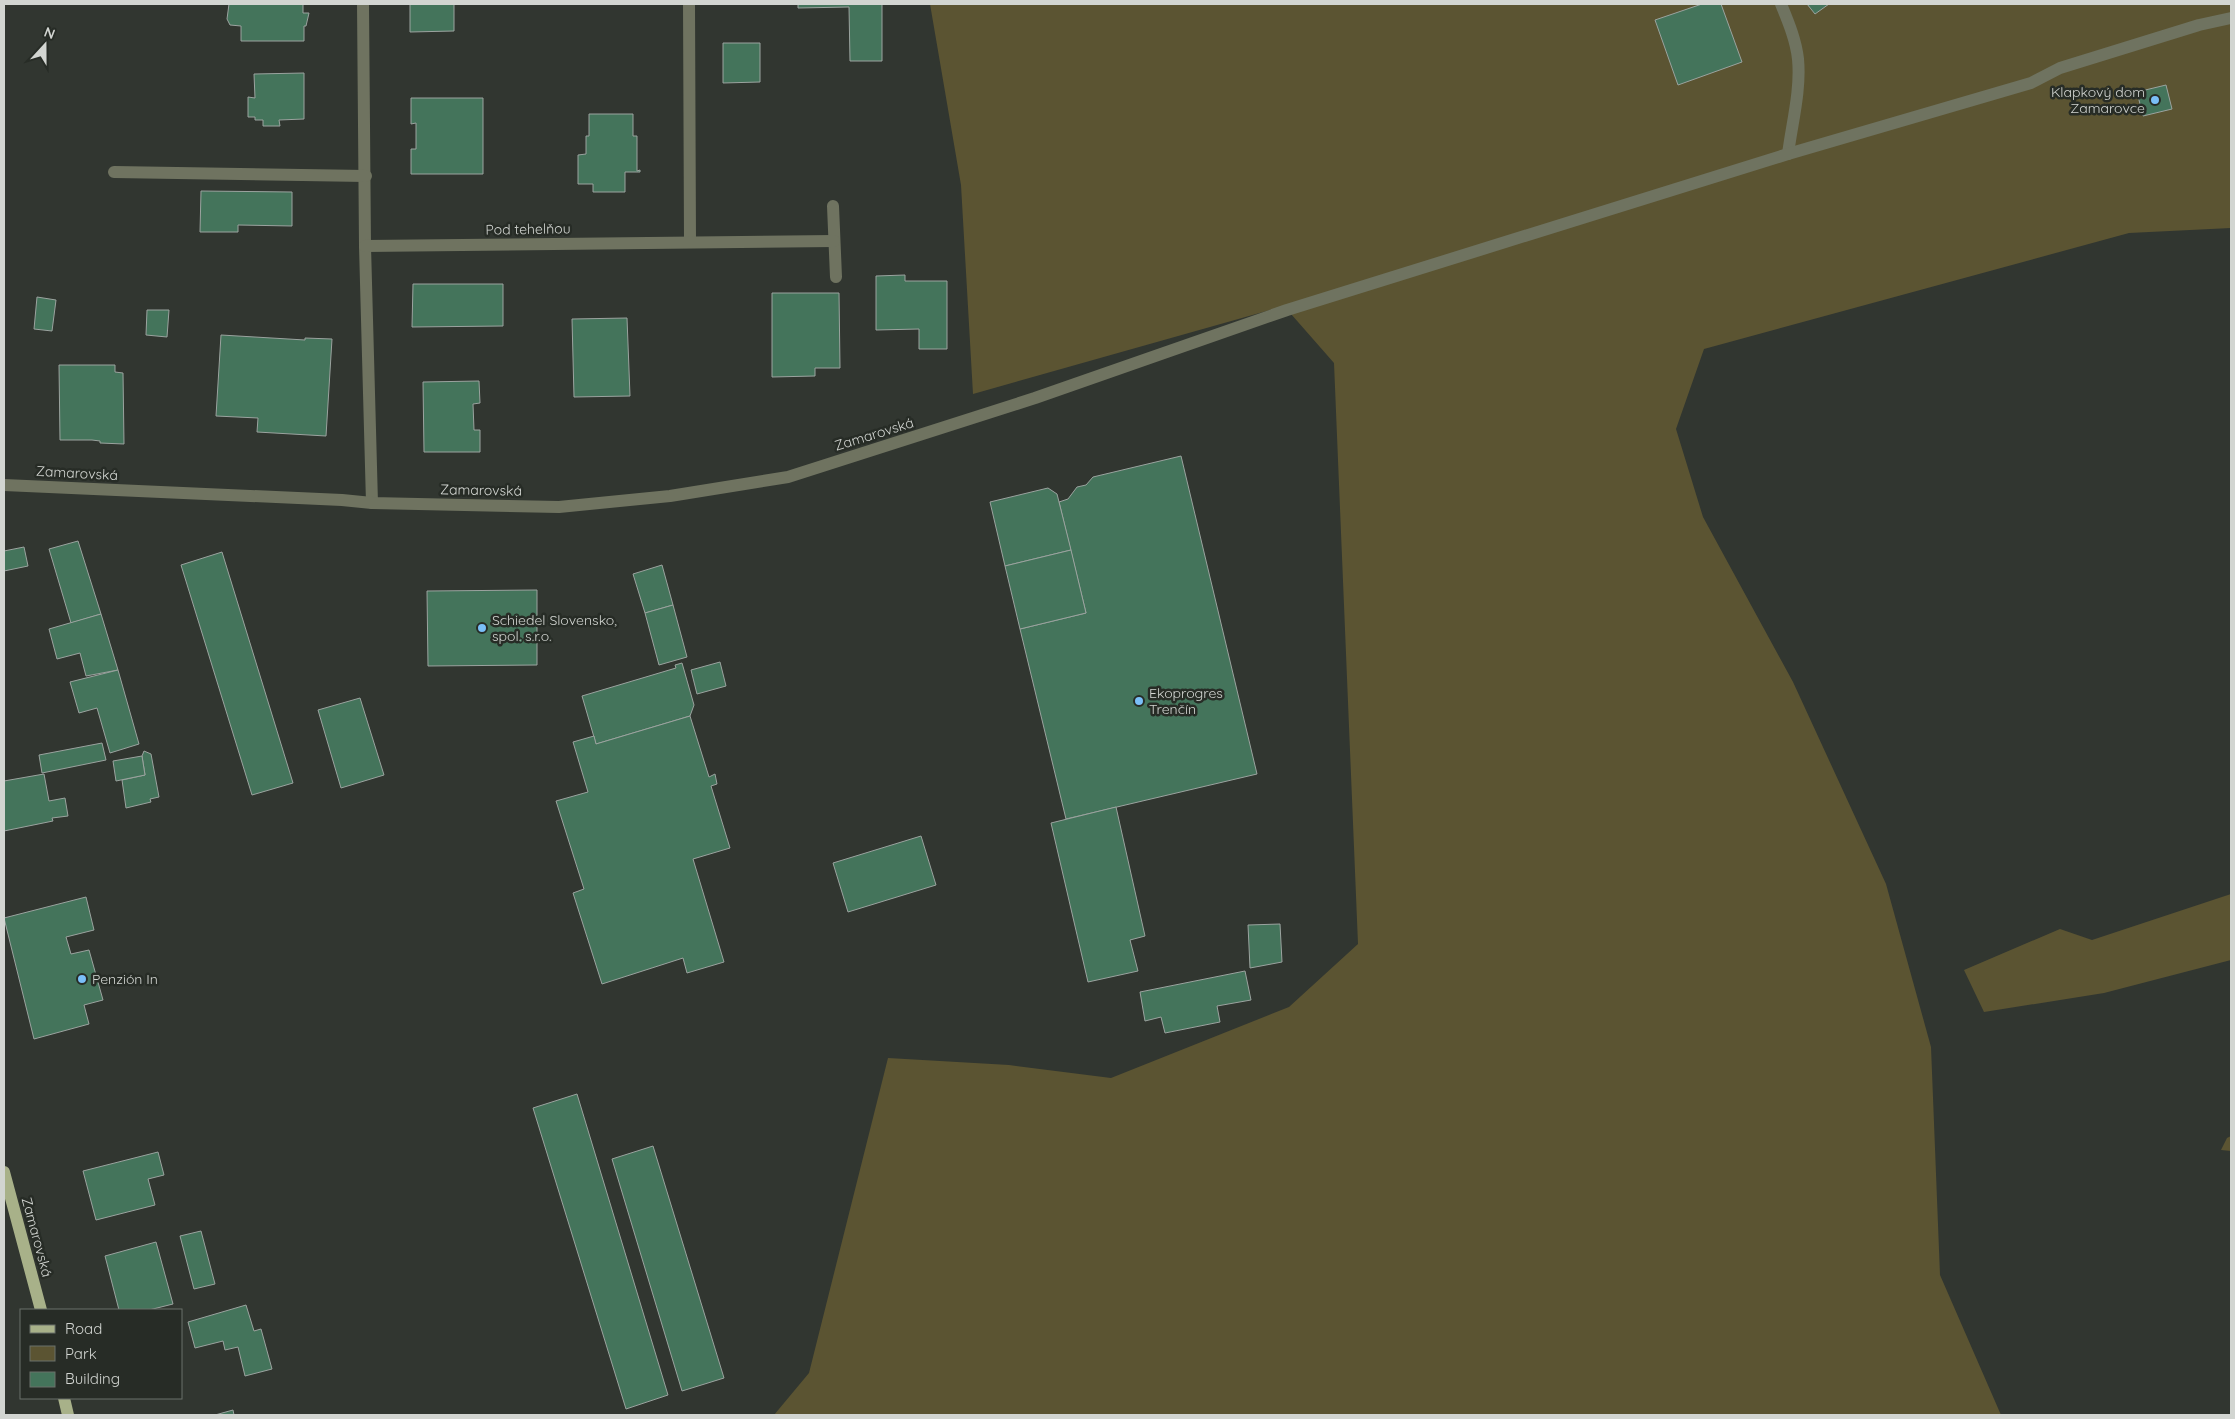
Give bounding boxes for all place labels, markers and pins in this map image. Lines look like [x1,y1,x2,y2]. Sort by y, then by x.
place label: Klapkový dom Zamarovce [2051,83,2145,117]
marker: Klapkový dom Zamarovce [2149,94,2161,106]
place label: Schiedel Slovensko, spol. s.r.o. [492,611,617,645]
marker: Schiedel Slovensko, spol. s.r.o. [476,622,488,634]
place label: Ekoprogres Trenčín [1149,684,1223,718]
marker: Ekoprogres Trenčín [1133,695,1145,707]
place label: Penzión In [92,970,158,988]
marker: Penzión In [76,973,88,985]

